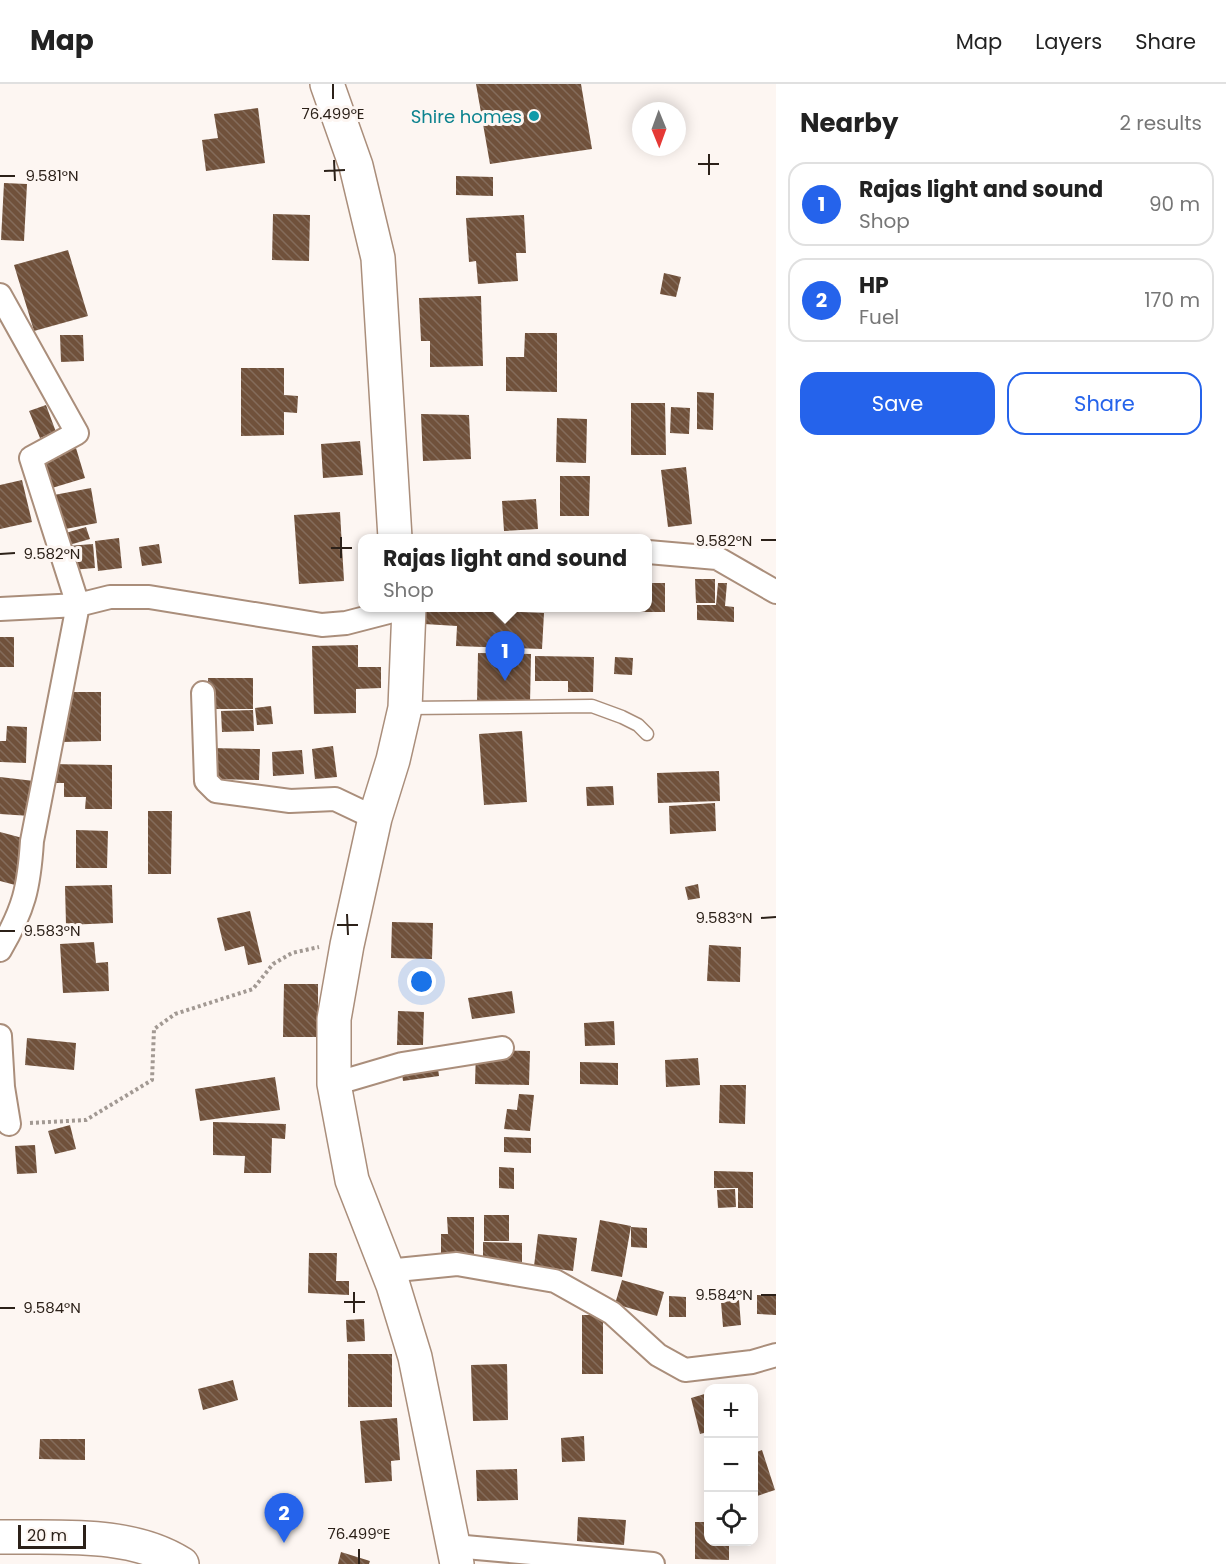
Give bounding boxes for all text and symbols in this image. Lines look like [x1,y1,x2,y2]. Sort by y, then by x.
text: Map [30,21,94,60]
text: Map [956,27,1002,56]
text: Layers [1035,27,1102,56]
text: Share [1135,27,1196,56]
north arrow [632,102,686,156]
text: 76.499°E [301,103,365,124]
place label: Shire homes [411,104,522,129]
text: Nearby [800,105,898,141]
marker: Shire homes [527,109,541,123]
text: 2 results [1119,109,1202,137]
text: 9.581°N [26,165,78,186]
text: Rajas light and sound [859,174,1103,205]
text: 1 [818,190,825,218]
text: 90 m [1149,190,1200,218]
text: Shop [859,207,910,235]
text: HP [859,270,889,301]
text: 2 [816,286,827,314]
text: 170 m [1144,286,1200,314]
text: Fuel [859,303,899,331]
button: Save [800,372,995,435]
button: Share [1007,372,1202,435]
text: 9.582°N [696,530,752,551]
popup [358,534,652,612]
text: 9.582°N [24,543,80,564]
text: Rajas light and sound [383,543,627,574]
text: Shop [383,576,434,604]
pin: 1 [486,632,524,681]
text: 9.583°N [695,907,753,928]
text: 9.583°N [23,920,81,941]
your location [407,967,436,996]
text: 9.584°N [695,1284,753,1305]
text: 9.584°N [23,1297,81,1318]
map controls [704,1384,758,1546]
button: + [704,1384,758,1438]
button: − [704,1438,758,1492]
button: locate [704,1492,758,1546]
pin: 2 [264,1494,304,1543]
scale bar [18,1522,86,1550]
text: 76.499°E [327,1523,391,1544]
text: 20 m [27,1524,67,1547]

